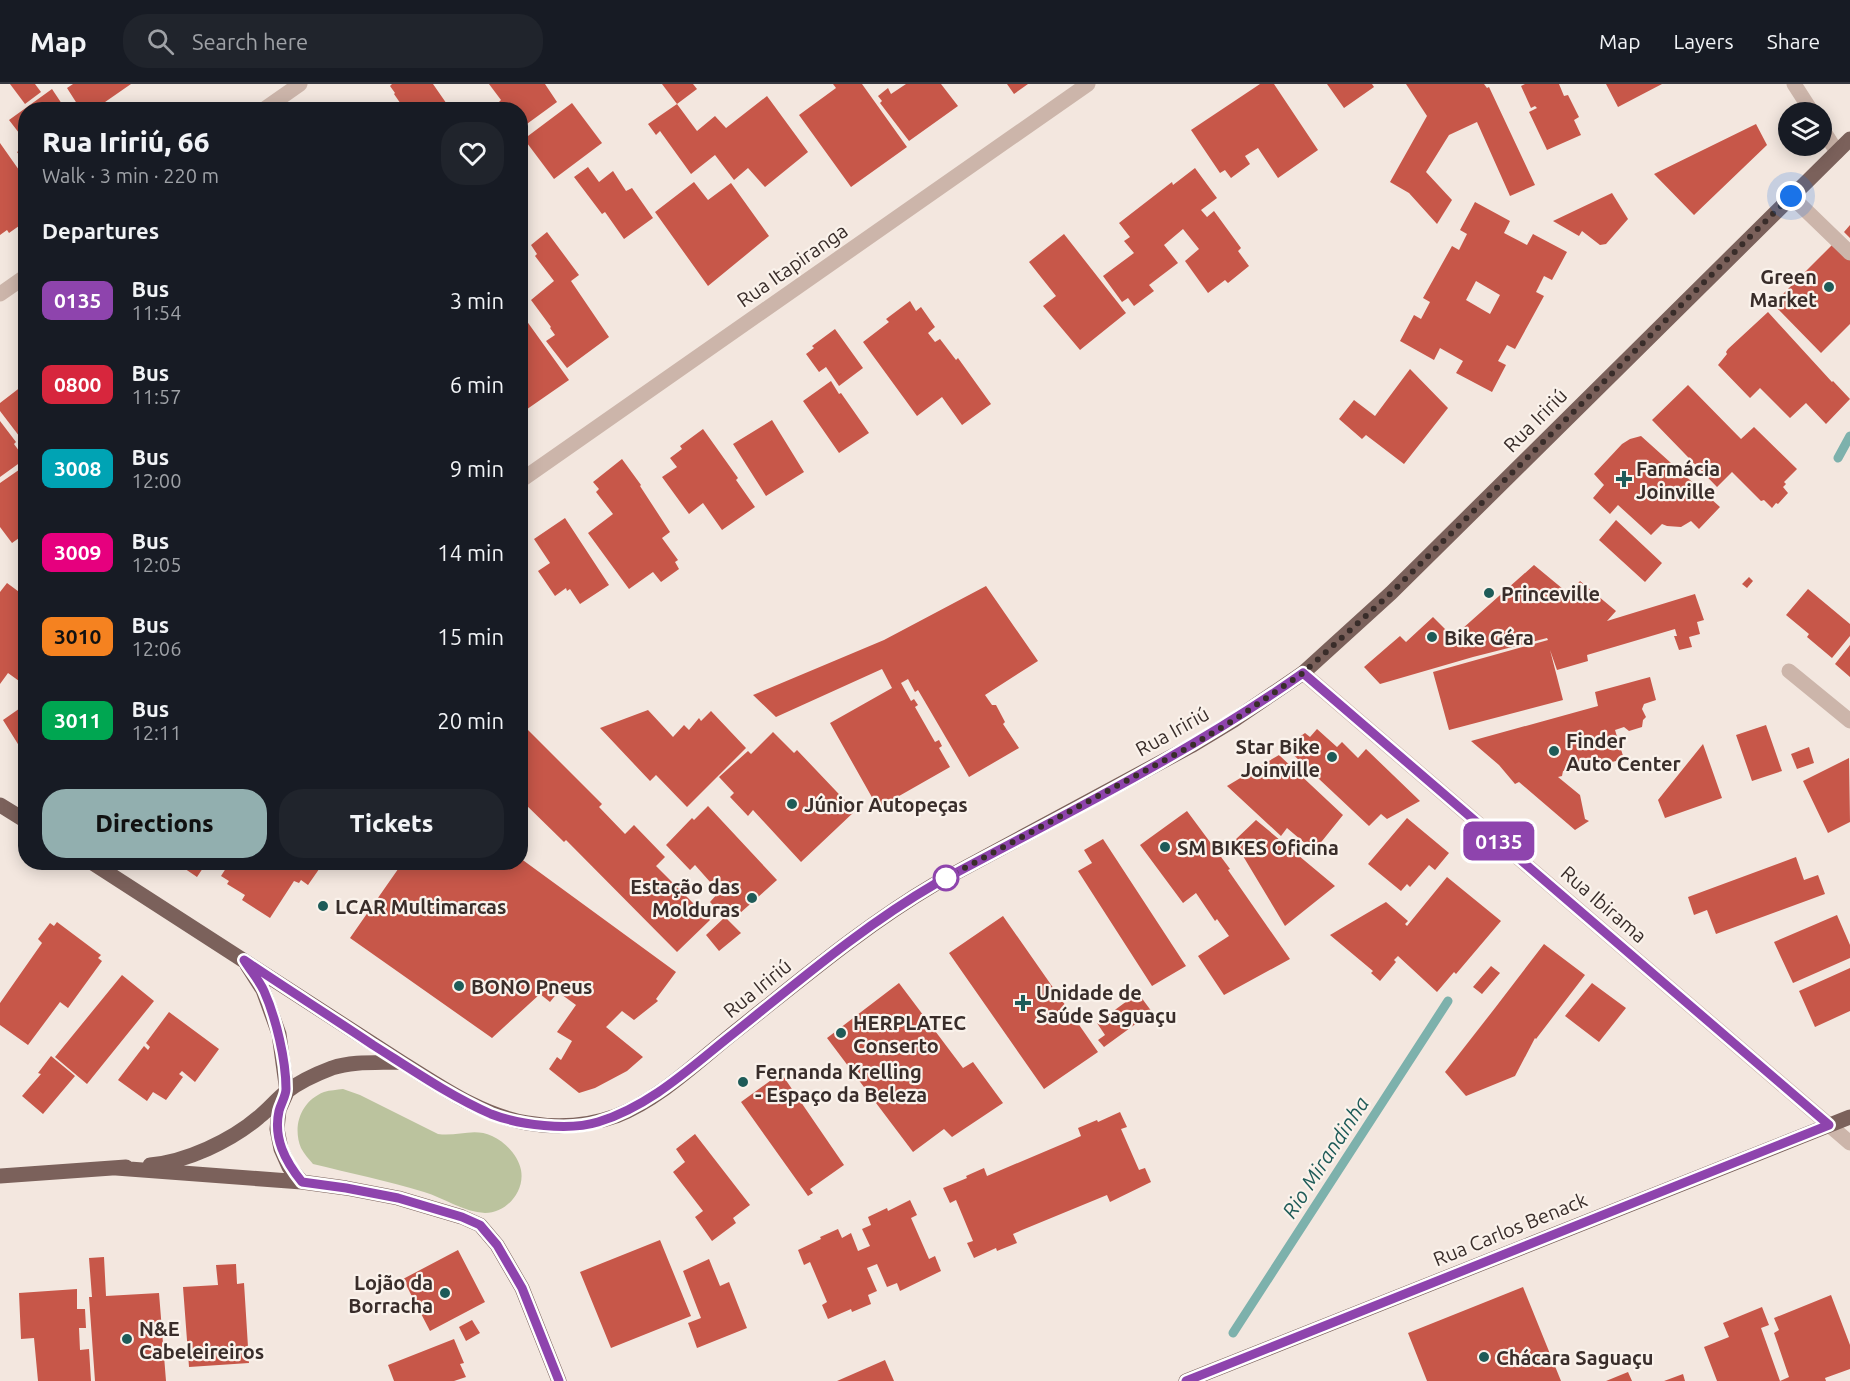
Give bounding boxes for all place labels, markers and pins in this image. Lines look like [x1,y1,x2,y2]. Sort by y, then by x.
place label: Green Market [1749,265,1817,311]
marker: Green Market [1822,280,1836,294]
place label: Farmácia Joinville [1636,457,1720,503]
marker: Farmácia Joinville [1617,472,1631,486]
place label: Princeville [1501,582,1600,605]
marker: Princeville [1482,586,1496,600]
place label: Bike Géra [1444,626,1534,649]
marker: Bike Géra [1425,630,1439,644]
place label: Finder Auto Center [1566,729,1681,775]
place label: Star Bike Joinville [1236,735,1320,781]
marker: Finder Auto Center [1547,744,1561,758]
marker: Star Bike Joinville [1325,750,1339,764]
place label: Júnior Autopeças [804,793,968,816]
marker: Júnior Autopeças [785,797,799,811]
place label: SM BIKES Oficina [1177,836,1339,859]
marker: SM BIKES Oficina [1158,840,1172,854]
unlabelled marker [933,865,959,891]
place label: Estação das Molduras [630,875,740,921]
marker: Estação das Molduras [745,891,759,905]
place label: LCAR Multimarcas [335,895,506,918]
marker: LCAR Multimarcas [316,899,330,913]
place label: BONO Pneus [471,975,592,998]
marker: BONO Pneus [452,979,466,993]
place label: Unidade de Saúde Saguaçu [1036,981,1177,1027]
marker: Unidade de Saúde Saguaçu [1014,994,1032,1012]
place label: HERPLATEC Conserto [853,1011,966,1057]
marker: HERPLATEC Conserto [834,1026,848,1040]
place label: Fernanda Krelling - Espaço da Beleza [755,1060,927,1106]
marker: Fernanda Krelling - Espaço da Beleza [736,1075,750,1089]
place label: Lojão da Borracha [348,1271,433,1317]
marker: Lojão da Borracha [438,1286,452,1300]
place label: N&E Cabeleireiros [139,1317,264,1363]
marker: N&E Cabeleireiros [120,1332,134,1346]
place label: Chácara Saguaçu [1496,1346,1654,1369]
marker: Chácara Saguaçu [1477,1350,1491,1364]

